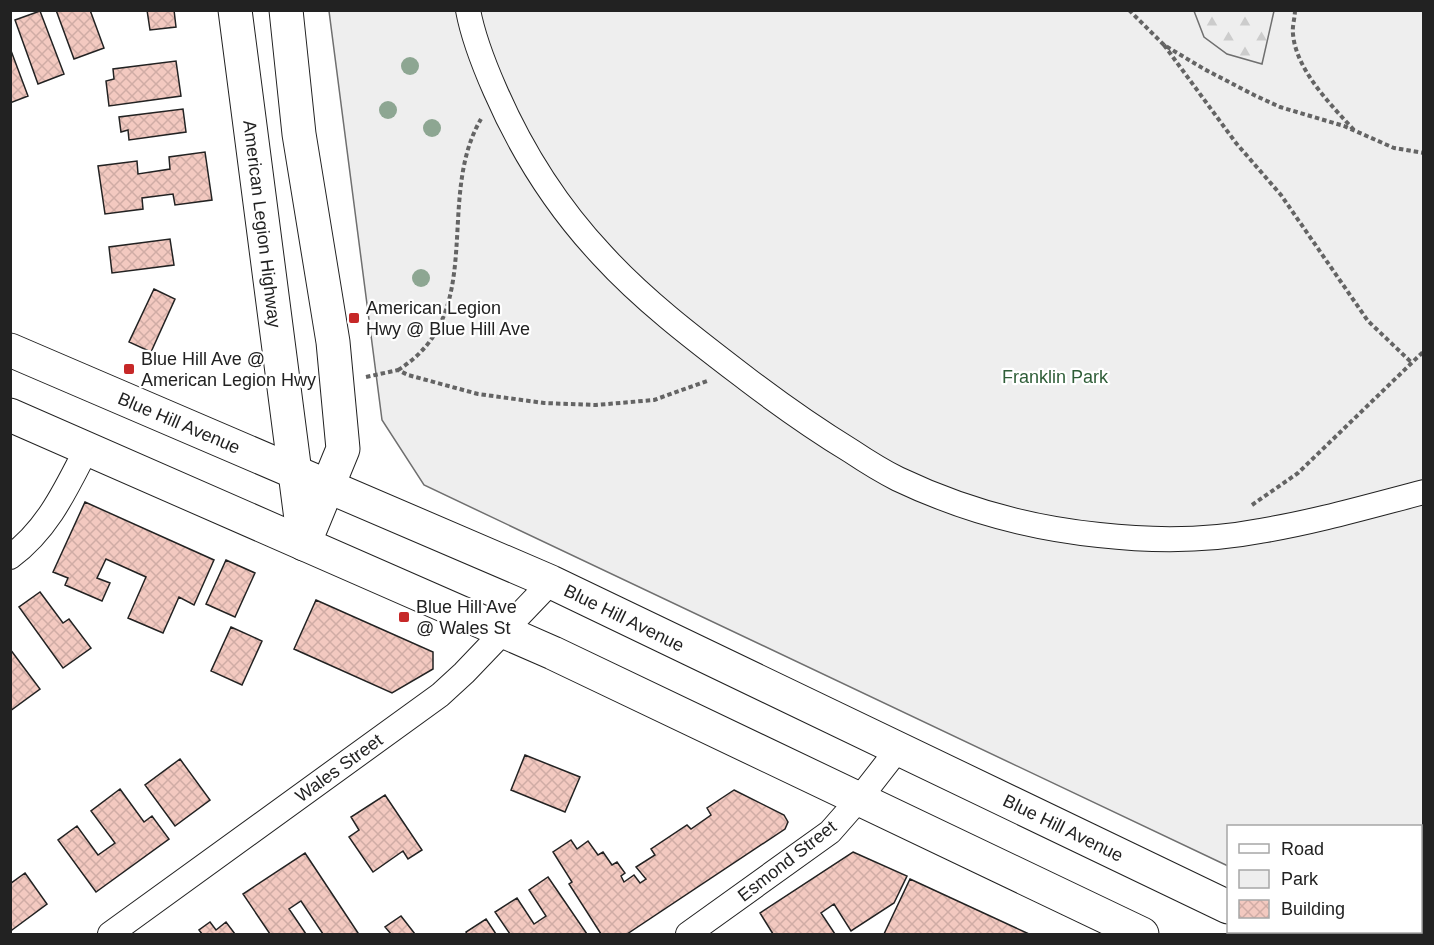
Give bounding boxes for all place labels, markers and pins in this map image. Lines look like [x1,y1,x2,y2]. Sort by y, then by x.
place label: American Legion Hwy @ Blue Hill Ave [366,298,530,339]
marker: American Legion Hwy @ Blue Hill Ave [347,311,361,325]
place label: Blue Hill Ave @ American Legion Hwy [141,349,316,390]
marker: Blue Hill Ave @ American Legion Hwy [122,362,136,376]
place label: Blue Hill Ave @ Wales St [416,597,517,638]
marker: Blue Hill Ave @ Wales St [397,610,411,624]

